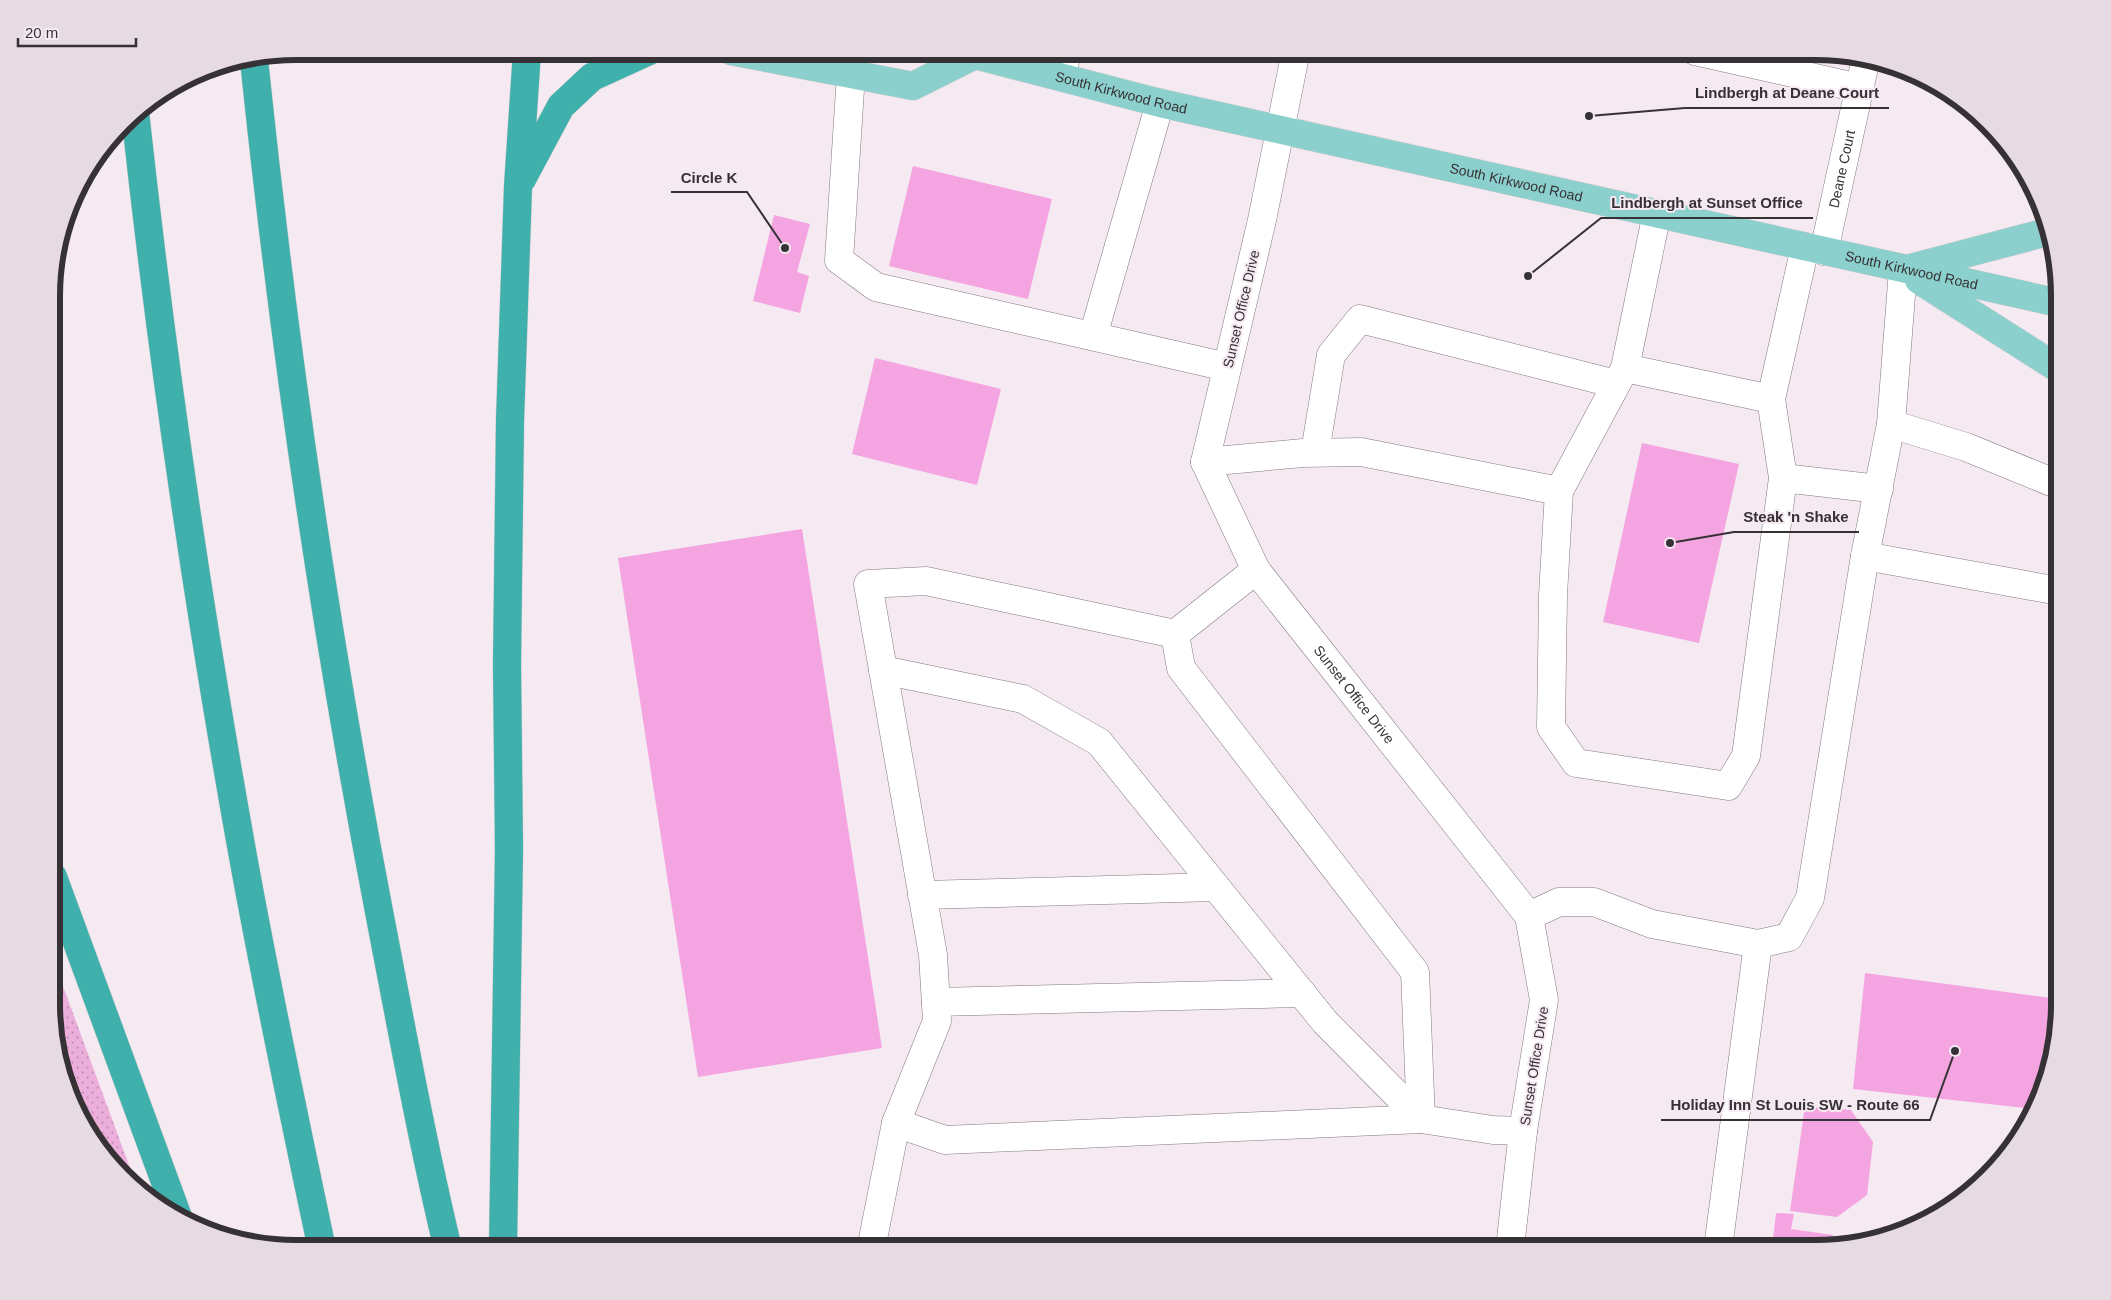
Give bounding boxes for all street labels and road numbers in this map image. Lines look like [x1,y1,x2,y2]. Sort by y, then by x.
street label: South Kirkwood Road [1054,68,1189,117]
street label: Deane Court [1826,128,1858,209]
street label: South Kirkwood Road [1448,160,1584,205]
street label: Sunset Office Drive [1220,248,1262,369]
street label: South Kirkwood Road [1844,248,1979,293]
street label: Sunset Office Drive [1311,642,1398,747]
street label: Sunset Office Drive [1517,1005,1551,1127]

